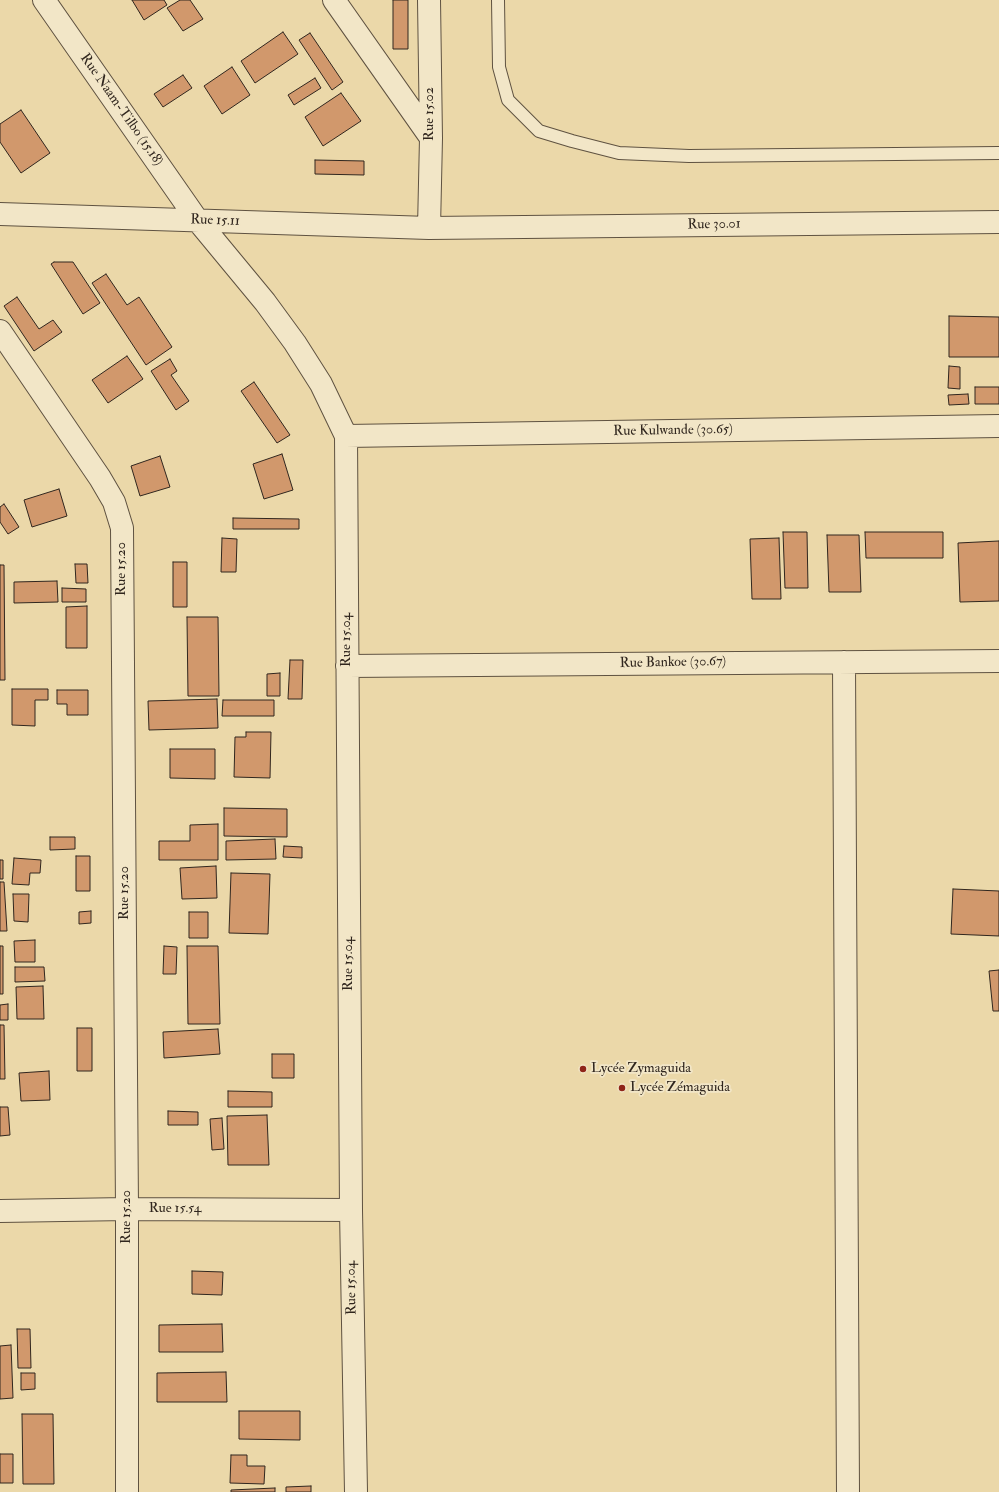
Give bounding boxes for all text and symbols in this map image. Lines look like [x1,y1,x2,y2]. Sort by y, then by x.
street label: Rue Naam-Tilbo (15.18) [76,51,166,169]
street label: Rue 15.02 [422,87,438,141]
street label: Rue 15.11 [190,212,240,230]
street label: Rue 30.01 [687,216,741,234]
street label: Rue Kulwande (30.65) [613,422,733,440]
street label: Rue 15.20 [114,542,130,596]
street label: Rue 15.04 [339,613,355,667]
street label: Rue Bankoe (30.67) [620,654,726,672]
street label: Rue 15.20 [117,866,133,920]
street label: Rue 15.04 [341,937,357,991]
place label: Lycée Zymaguida [591,1061,691,1077]
marker: Lycée Zymaguida [578,1064,588,1074]
place label: Lycée Zémaguida [630,1080,730,1096]
marker: Lycée Zémaguida [617,1083,627,1093]
street label: Rue 15.20 [119,1190,135,1244]
street label: Rue 15.54 [149,1201,201,1217]
street label: Rue 15.04 [343,1261,361,1315]

